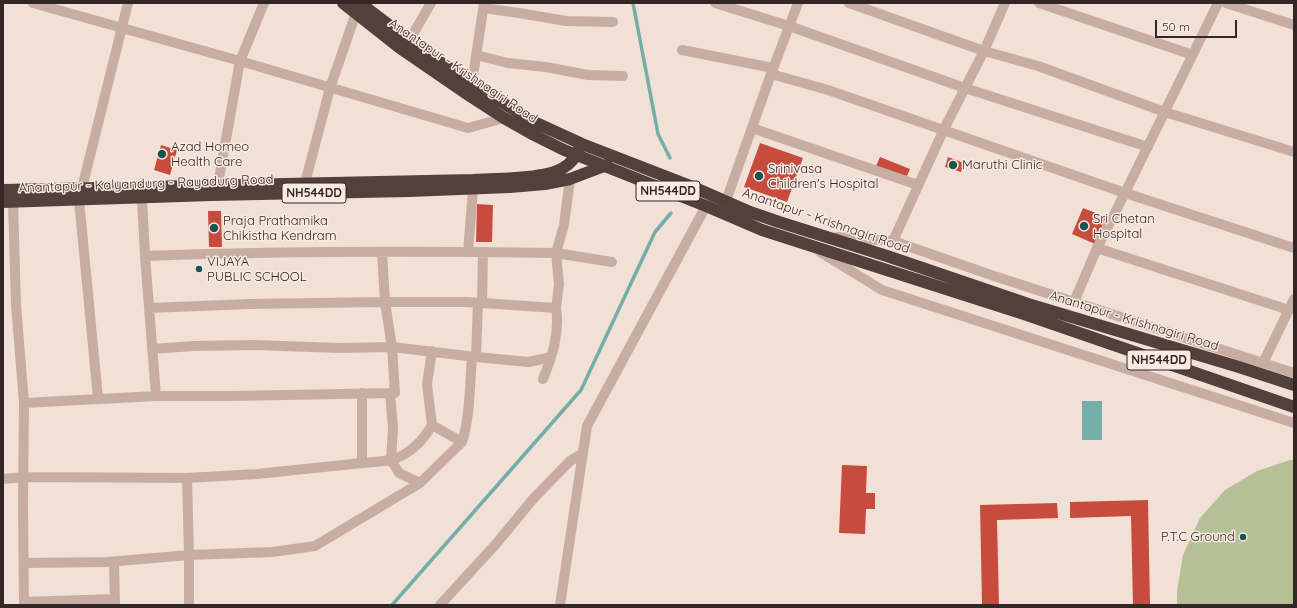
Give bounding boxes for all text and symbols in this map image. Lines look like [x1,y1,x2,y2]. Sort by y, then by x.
scale bar [1157,12,1239,38]
street label: Anantapur - Krishnagiri Road [386,15,540,127]
text: 50 m [1162,19,1190,34]
place label: Azad Homeo Health Care [171,139,249,170]
marker: Azad Homeo Health Care [156,148,168,160]
place label: Maruthi Clinic [962,157,1042,173]
marker: Maruthi Clinic [947,159,959,171]
place label: Srinivasa Children's Hospital [768,161,878,192]
marker: Srinivasa Children's Hospital [753,170,765,182]
street label: Anantapur - Kalyandurg - Rayadurg Road [18,172,274,196]
road number: NH544DD [636,181,700,201]
road number: NH544DD [282,183,346,203]
street label: Anantapur - Krishnagiri Road [740,185,912,257]
place label: Sri Chetan Hospital [1093,211,1155,242]
place label: Praja Prathamika Chikistha Kendram [223,213,337,244]
marker: Sri Chetan Hospital [1078,220,1090,232]
marker: Praja Prathamika Chikistha Kendram [208,222,220,234]
place label: VIJAYA PUBLIC SCHOOL [207,254,307,285]
marker: VIJAYA PUBLIC SCHOOL [194,264,204,274]
street label: Anantapur - Krishnagiri Road [1048,288,1220,354]
road number: NH544DD [1127,350,1191,370]
place label: P.T.C Ground [1161,529,1235,545]
marker: P.T.C Ground [1238,532,1248,542]

